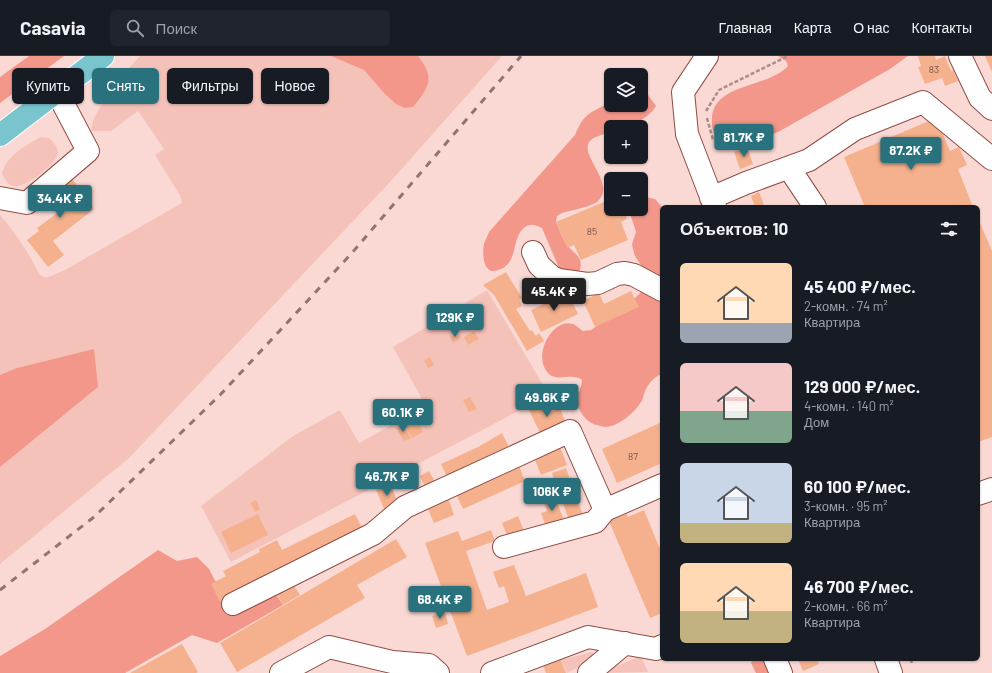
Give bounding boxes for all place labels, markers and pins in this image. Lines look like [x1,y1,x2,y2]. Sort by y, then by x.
pin: 81.7K ₽ [707,124,781,158]
pin: 87.2K ₽ [874,137,948,171]
pin: 34.4K ₽ [23,185,97,219]
pin: 45.4K ₽ [517,278,591,312]
pin: 129K ₽ [422,304,488,338]
pin: 49.6K ₽ [510,384,584,418]
pin: 60.1K ₽ [366,399,440,433]
pin: 46.7K ₽ [350,463,424,497]
pin: 106K ₽ [519,478,585,512]
pin: 68.4K ₽ [403,586,477,620]

